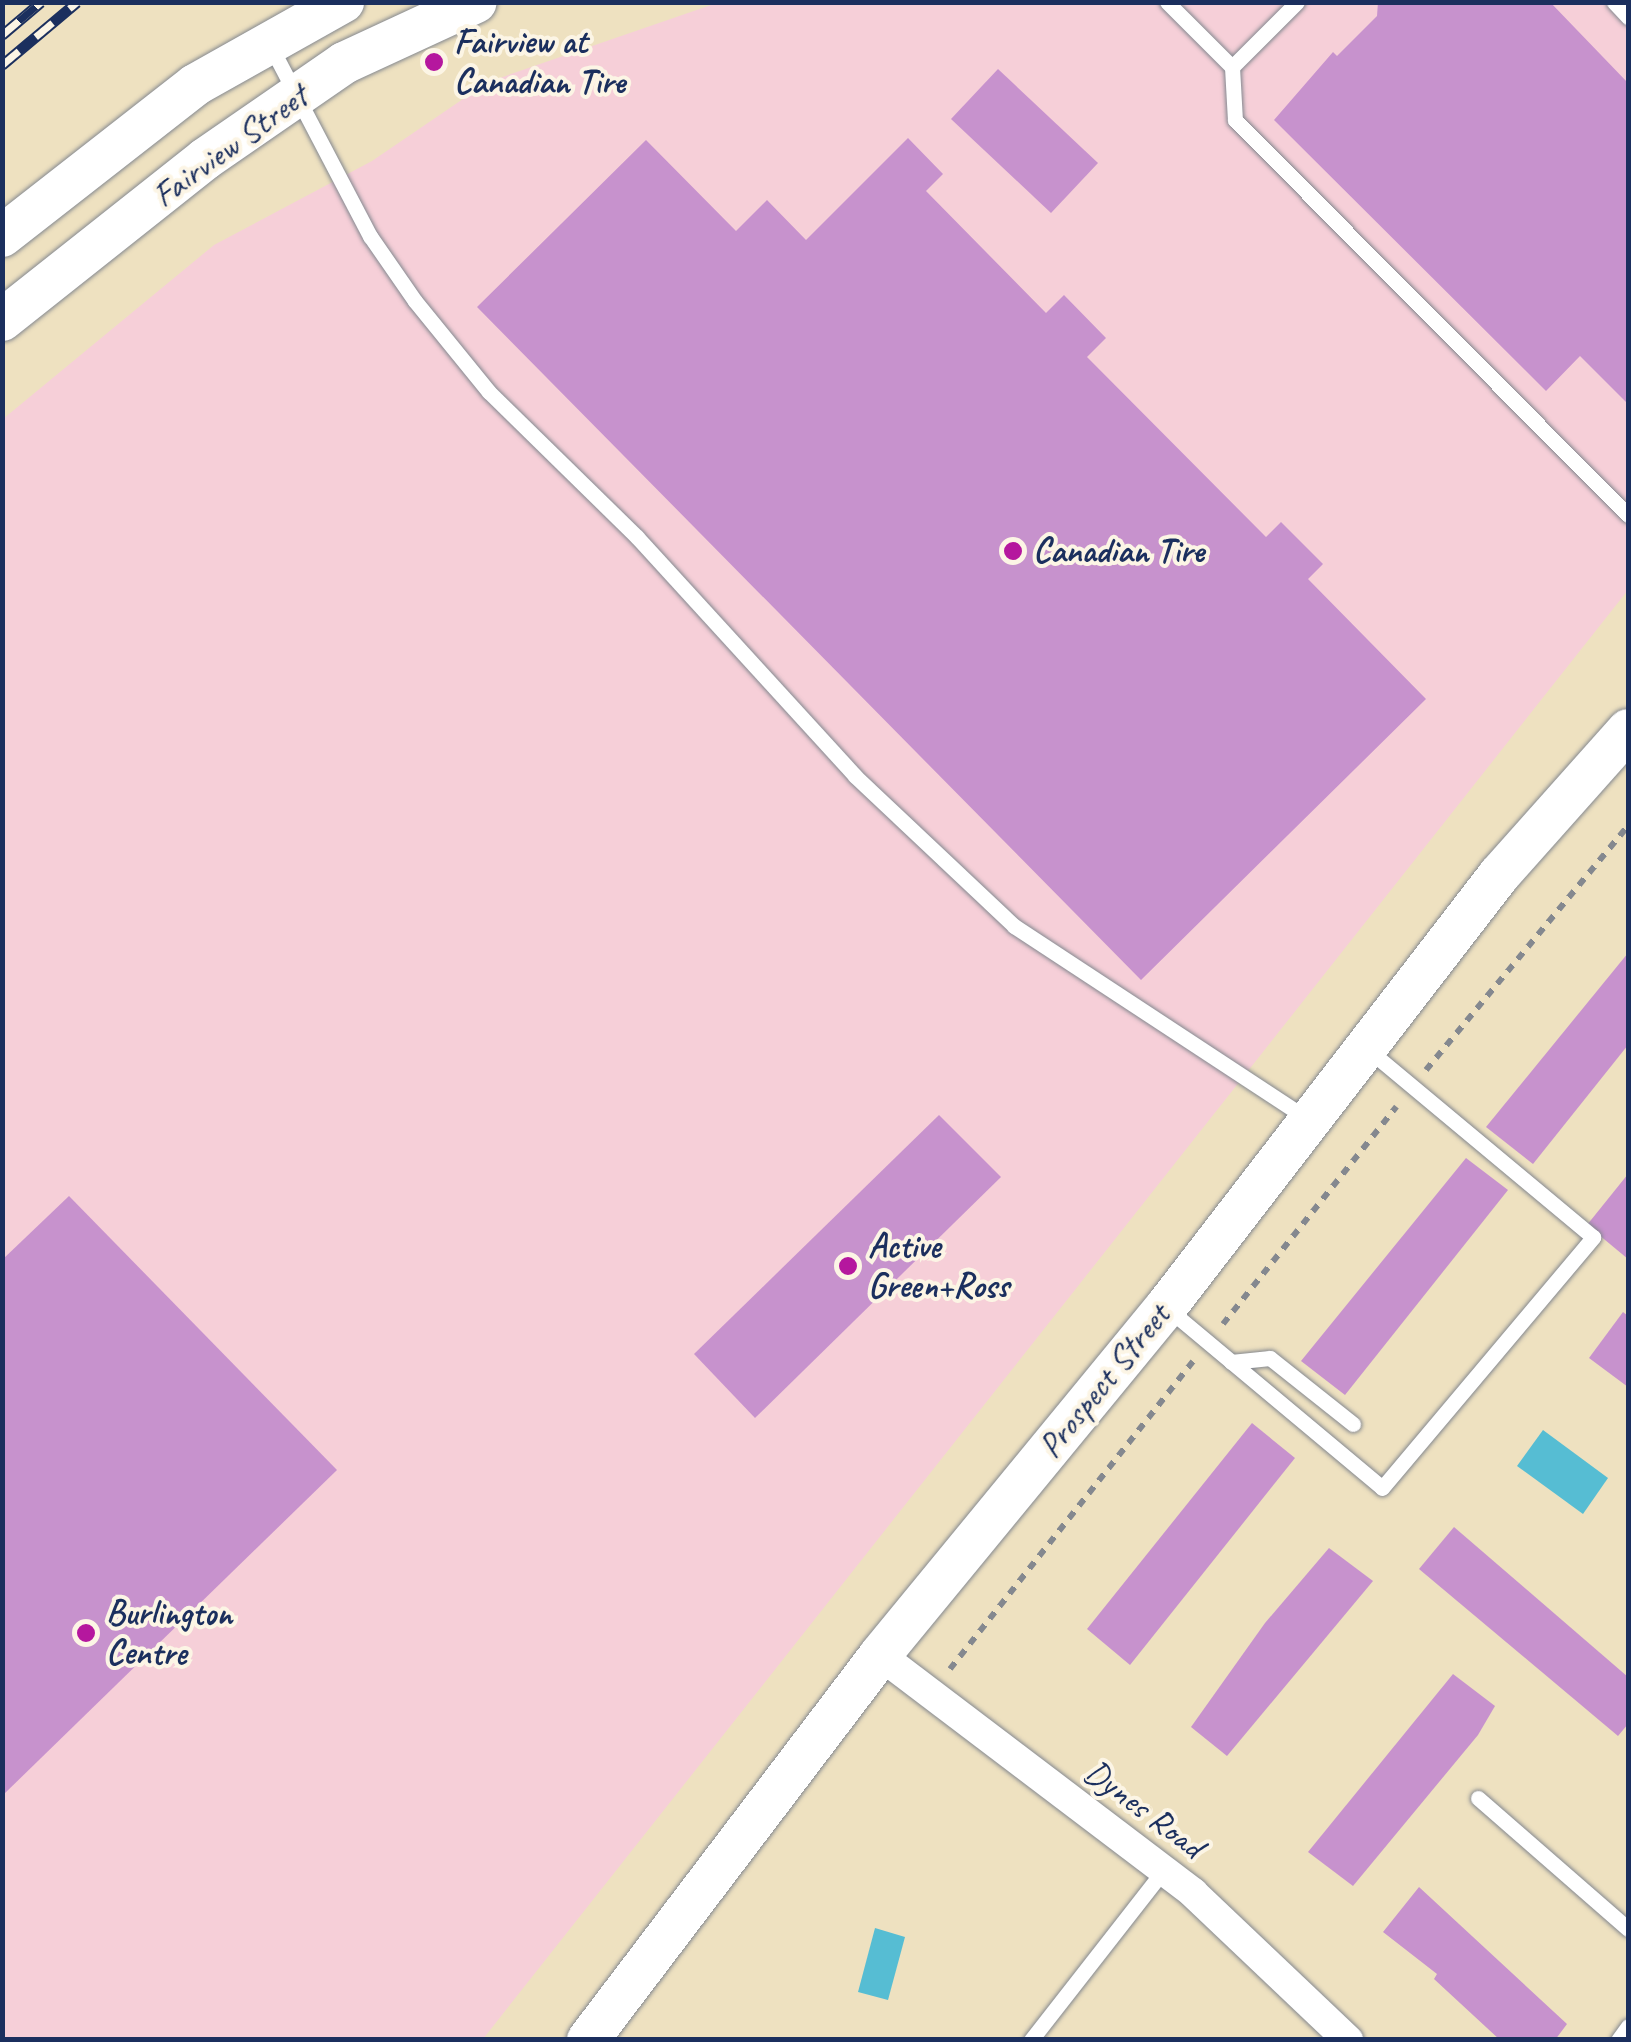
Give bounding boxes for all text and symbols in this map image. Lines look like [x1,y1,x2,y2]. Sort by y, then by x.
place label: Fairview at Canadian Tire [454,21,625,103]
marker: Fairview at Canadian Tire [423,51,445,73]
street label: Fairview Street [144,76,316,216]
place label: Canadian Tire [1033,530,1204,572]
marker: Canadian Tire [1002,540,1024,562]
place label: Active Green+Ross [868,1225,1009,1307]
marker: Active Green+Ross [837,1255,859,1277]
street label: Prospect Street [1029,1295,1179,1467]
place label: Burlington Centre [106,1592,232,1674]
marker: Burlington Centre [75,1622,97,1644]
street label: Dynes Road [1076,1751,1212,1867]

